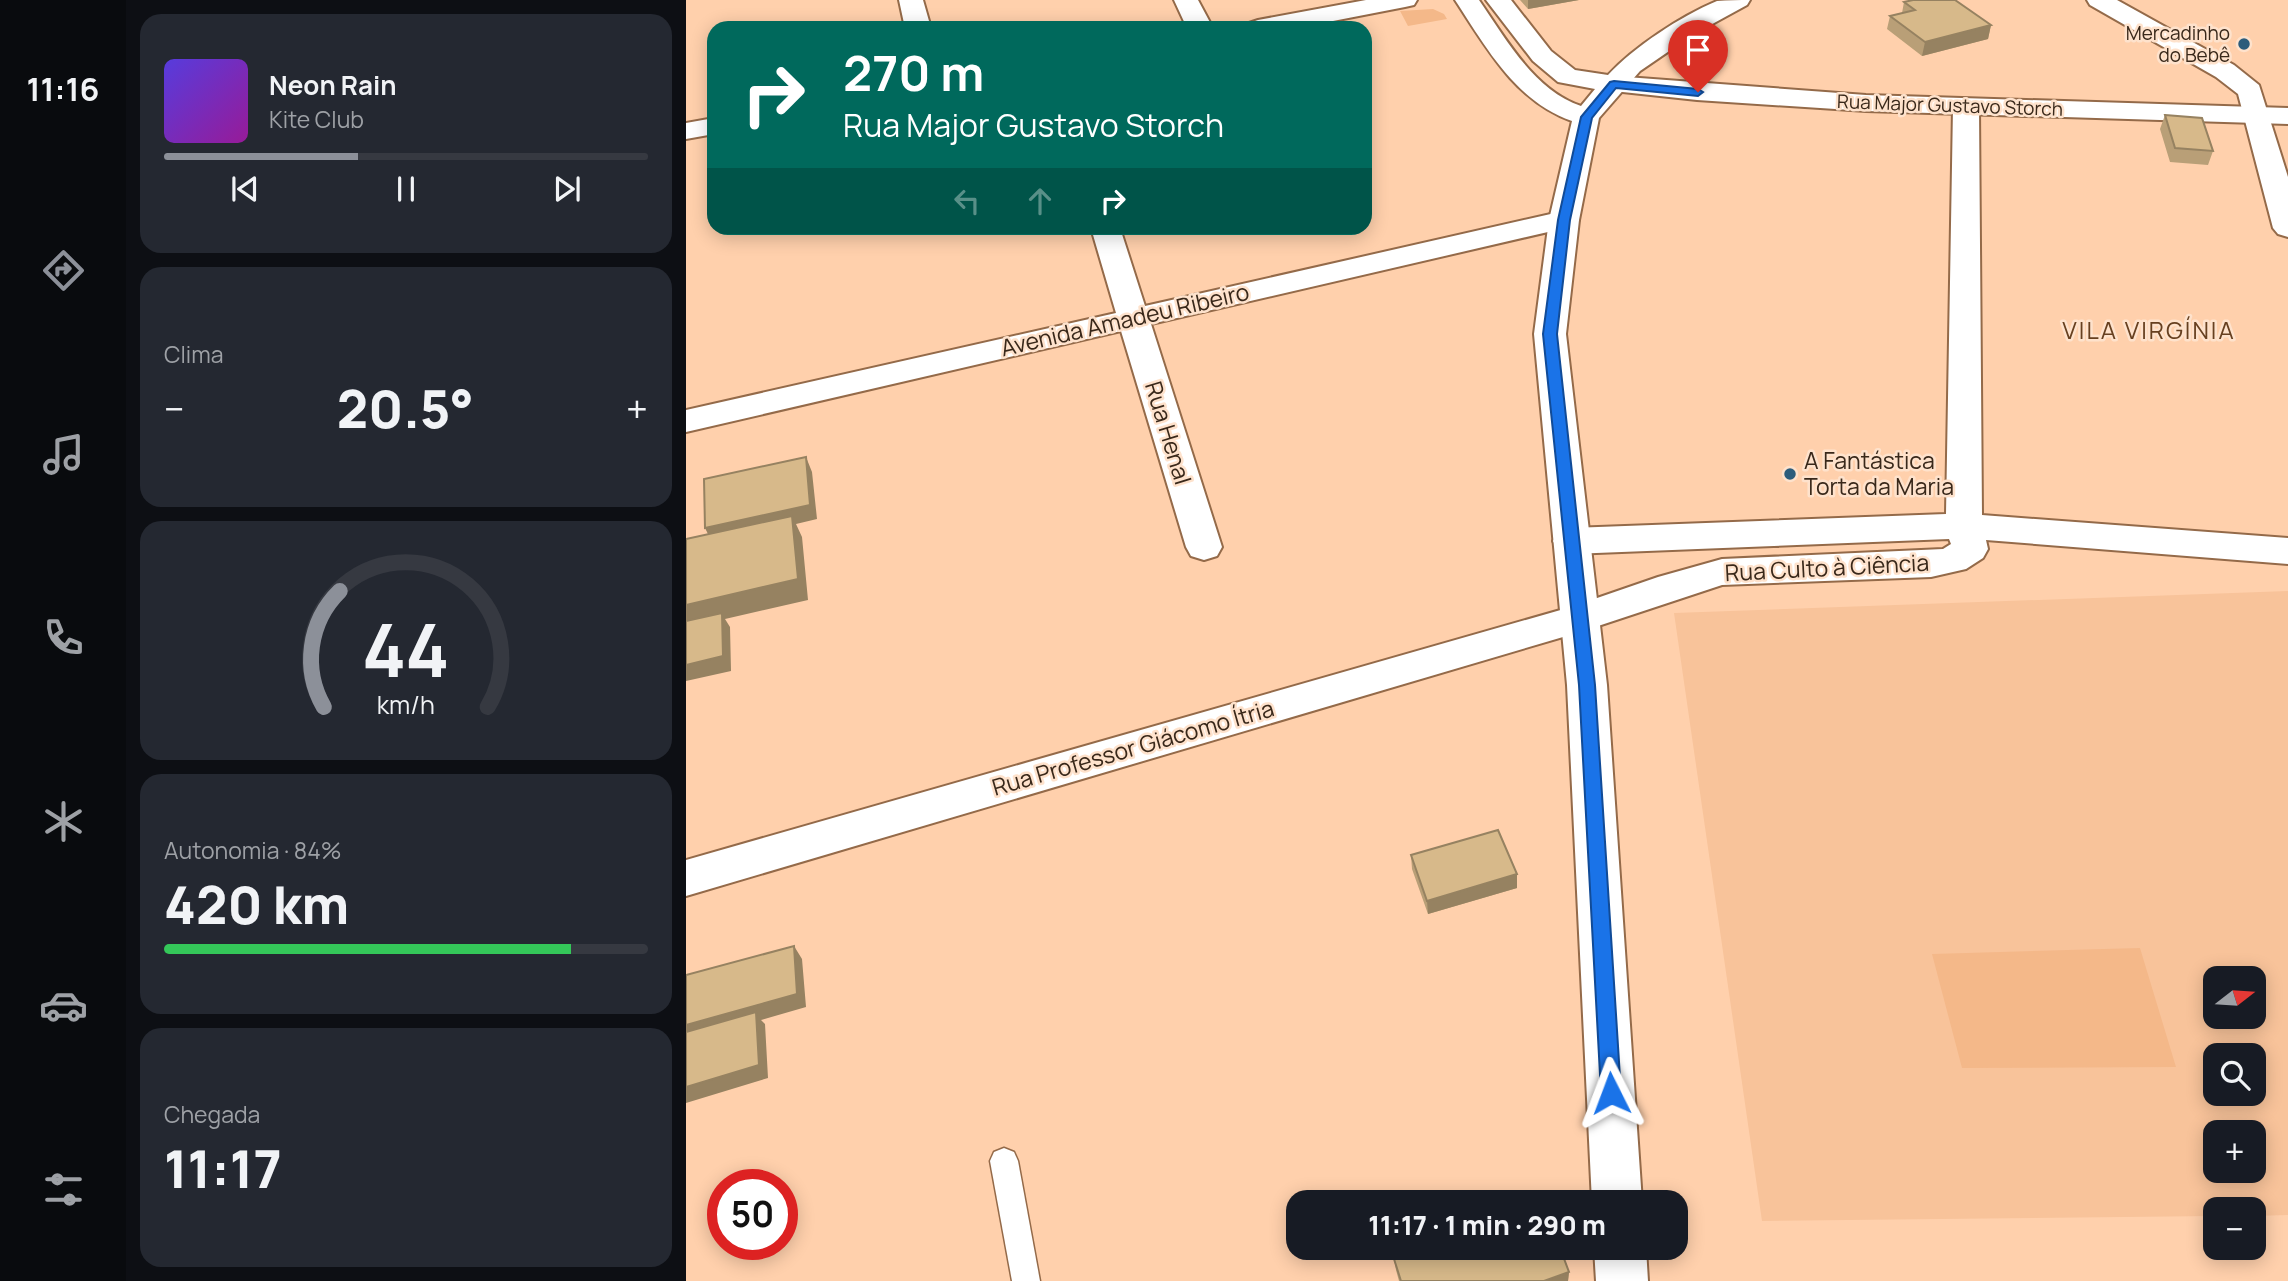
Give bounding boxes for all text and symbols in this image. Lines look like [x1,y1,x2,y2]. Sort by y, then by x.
pin [1668,20,1728,92]
place label: Mercadinho do Bebê [2126,20,2230,68]
icon: arrive [1679,31,1717,69]
marker: Mercadinho do Bebê [2236,36,2252,52]
text: 270 m [843,39,984,106]
icon: right [728,49,819,140]
text: 11:16 [27,67,99,111]
text: Neon Rain [269,67,397,103]
street label: Rua Major Gustavo Storch [1837,88,2063,122]
text: Kite Club [269,103,364,135]
text: Rua Major Gustavo Storch [843,103,1224,147]
icon: previous [226,170,264,208]
icon: pause [387,170,425,208]
icon: next [548,170,586,208]
icon: left [948,182,986,220]
icon: ahead [1021,182,1059,220]
icon: right [1094,182,1132,220]
icon: directions [39,246,88,295]
street label: Avenida Amadeu Ribeiro [997,275,1252,363]
district label: VILA VIRGÍNIA [2062,313,2236,346]
text: Clima [164,338,223,370]
text: 20.5° [337,373,474,444]
street label: Rua Henal [1138,377,1200,488]
text: − [164,382,185,434]
text: + [626,382,648,434]
icon: music [39,430,88,479]
place label: A Fantástica Torta da Maria [1804,444,1954,502]
marker: A Fantástica Torta da Maria [1782,466,1798,482]
street label: Rua Culto à Ciência [1724,546,1930,588]
text: 44 [362,599,450,699]
icon: phone [39,613,88,662]
text: km/h [377,686,435,721]
street label: Rua Professor Giácomo Ítria [988,691,1277,803]
icon: climate [39,797,88,846]
text: Autonomia · 84% [164,834,341,866]
text: 420 km [164,869,349,940]
north arrow [2203,966,2266,1029]
map controls [2203,966,2266,1260]
icon: car [39,981,88,1030]
button: search [2203,1043,2266,1106]
position arrow [1574,1056,1648,1130]
text: Chegada [164,1098,260,1130]
button: + [2203,1120,2266,1183]
text: 11:17 [164,1133,282,1204]
icon: filters [39,1165,88,1214]
speed limit sign: 50 [707,1169,798,1260]
button: − [2203,1197,2266,1260]
text: 11:17 · 1 min · 290 m [1368,1207,1606,1243]

